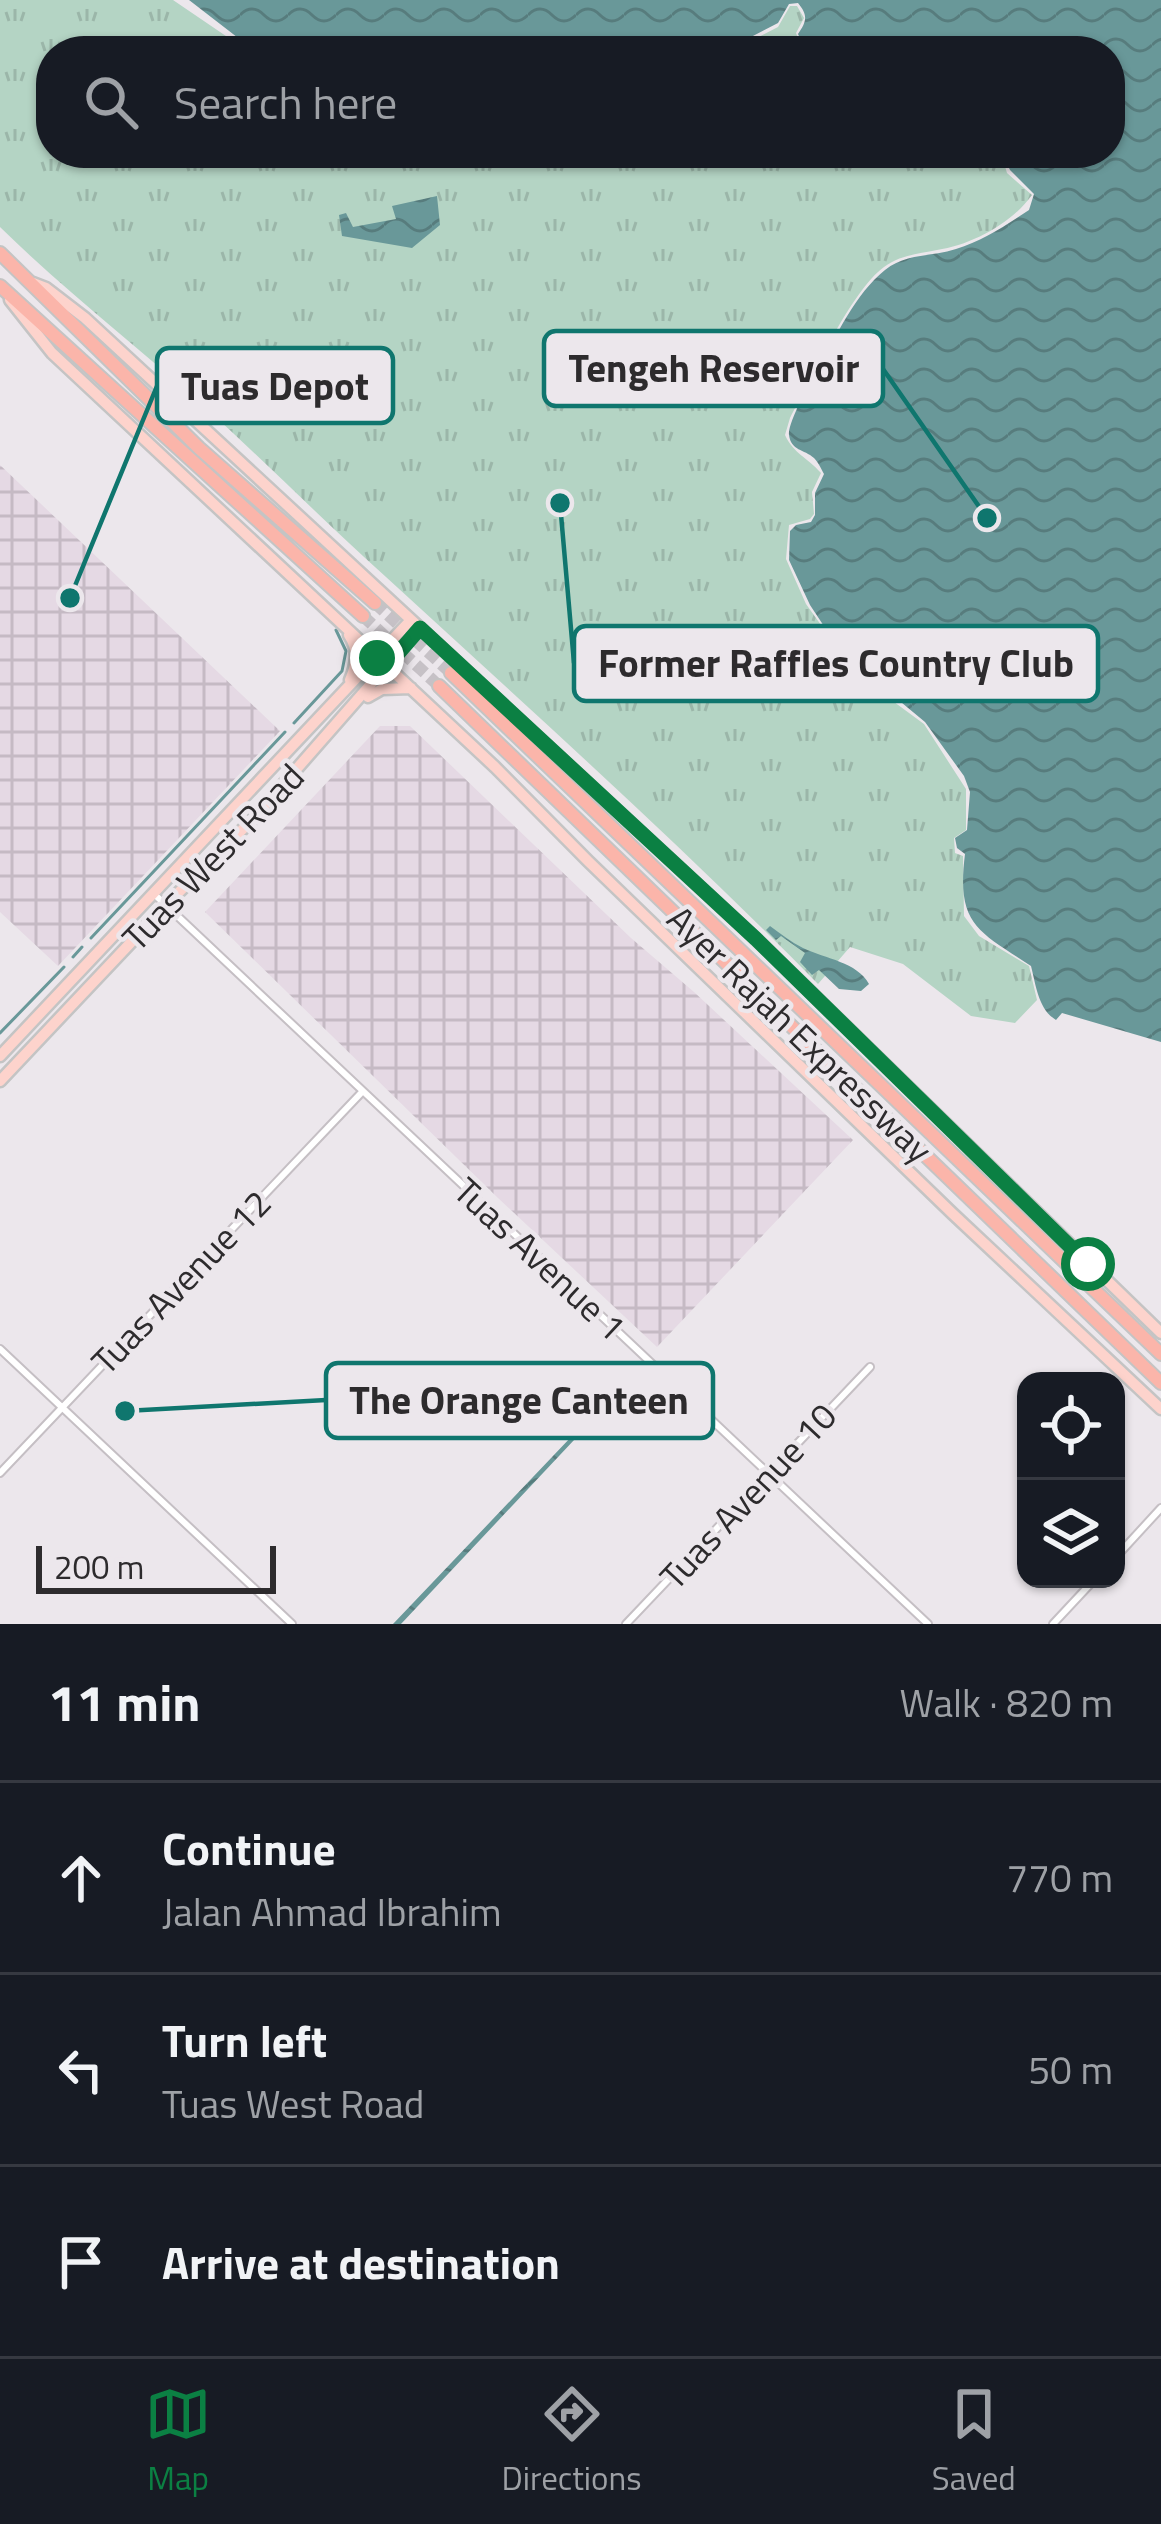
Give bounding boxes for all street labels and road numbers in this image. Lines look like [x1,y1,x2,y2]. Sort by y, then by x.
street label: Tuas West Road [109,750,317,963]
street label: Ayer Rajah Expressway [655,892,946,1175]
street label: Tuas Avenue 1 [442,1164,639,1353]
street label: Tuas Avenue 12 [78,1177,283,1387]
street label: Tuas Avenue 10 [646,1390,849,1602]

